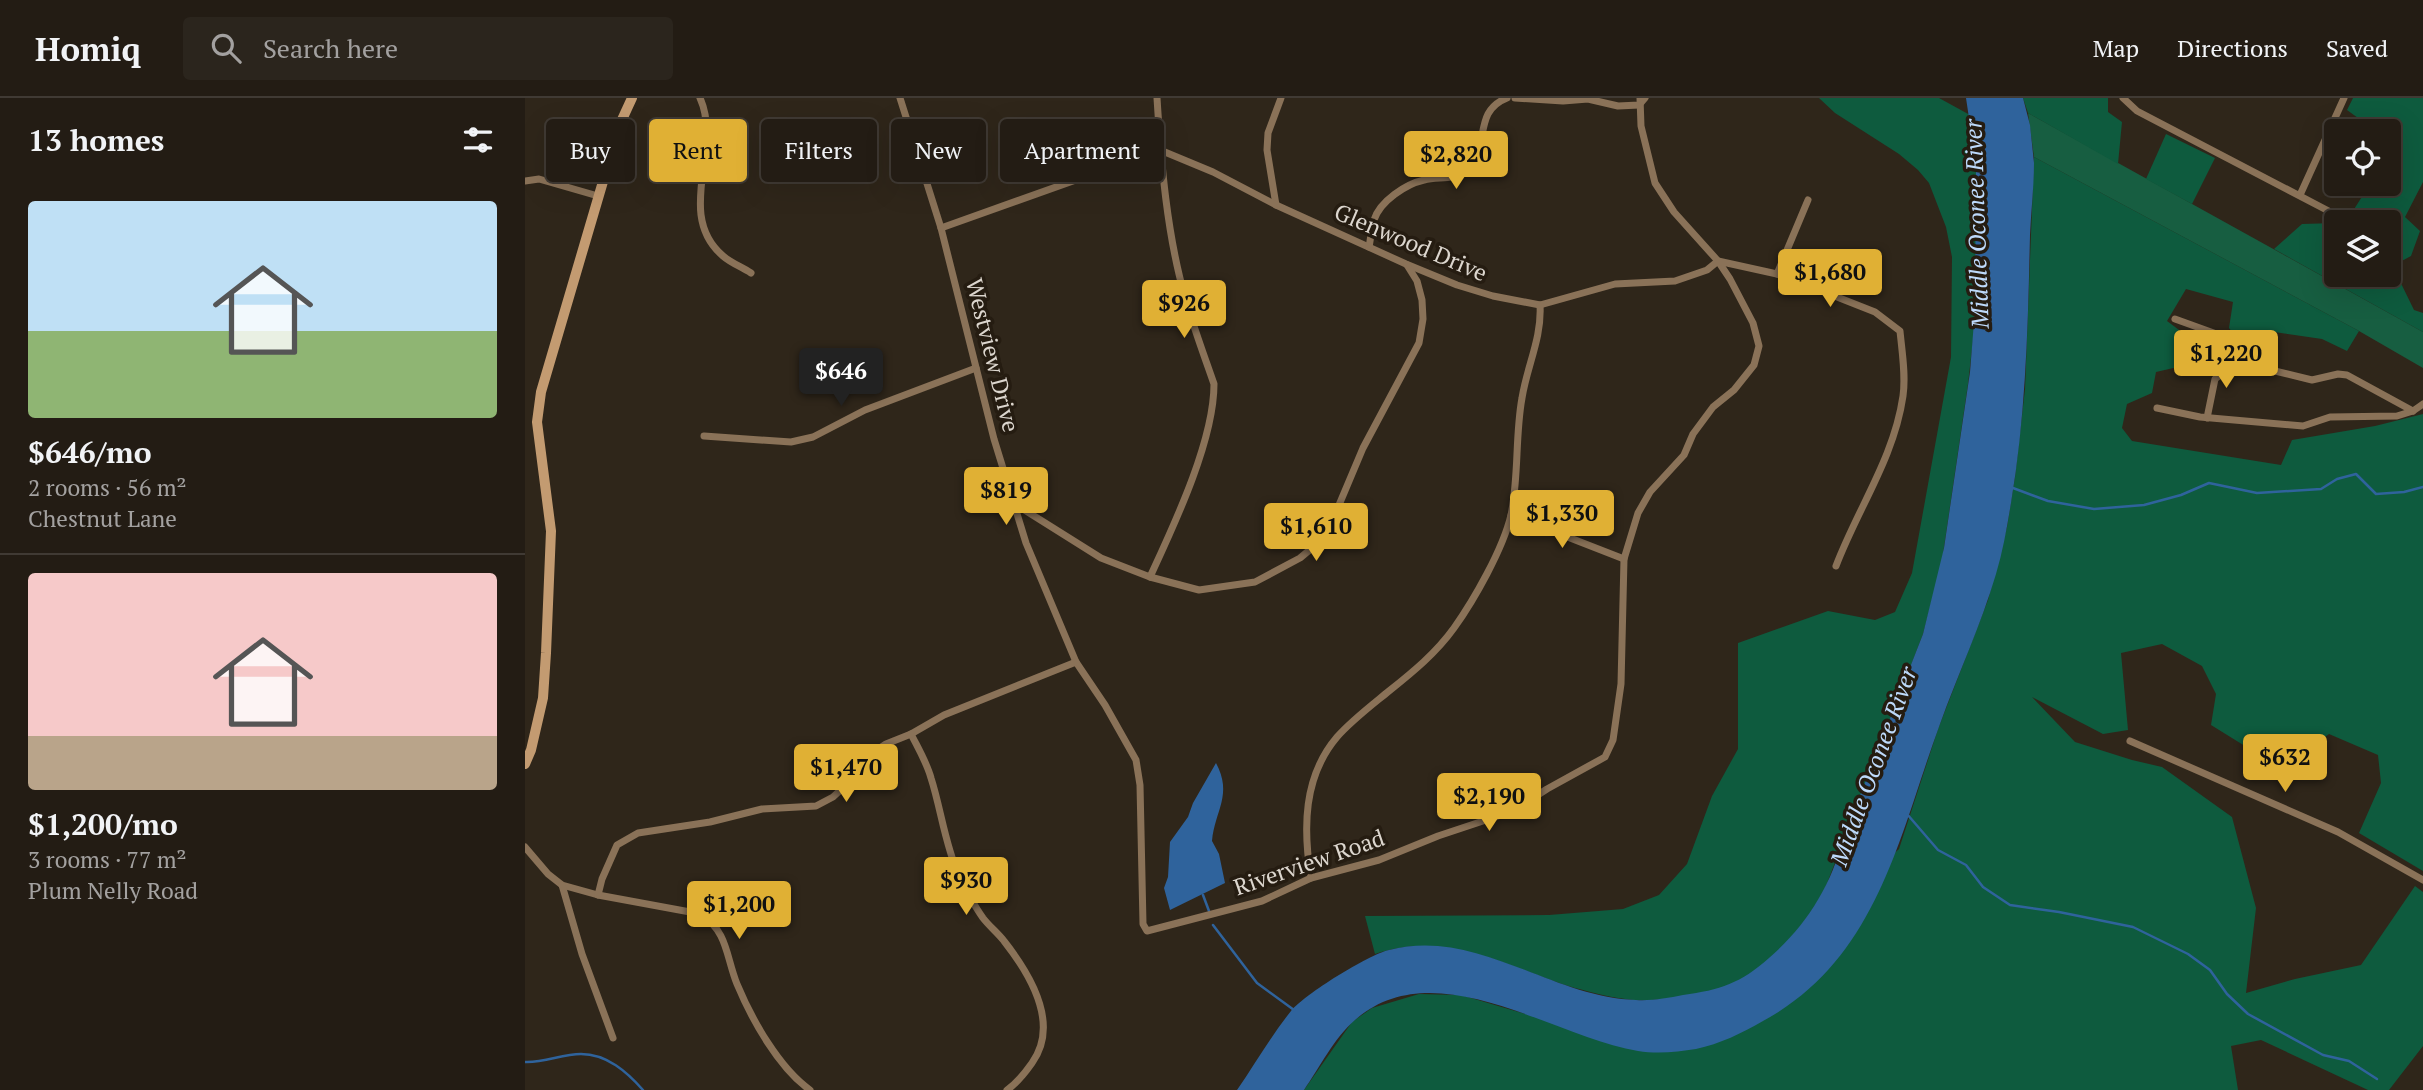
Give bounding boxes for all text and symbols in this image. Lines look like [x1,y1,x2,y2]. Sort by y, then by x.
search box [183,17,673,80]
text: Homiq [35,27,141,70]
icon: search [207,29,245,67]
text: Search here [263,31,398,65]
text: Map [2093,32,2139,64]
text: Directions [2177,32,2288,64]
text: Saved [2326,32,2388,64]
water label: Middle Oconee River [1956,117,1996,330]
chip: Buy [546,119,635,182]
chip: Rent [649,119,747,182]
chip: Filters [761,119,877,182]
chip: New [891,119,986,182]
chip: Apartment [1000,119,1164,182]
map controls [2324,119,2401,287]
button: locate [2324,119,2401,196]
text: 13 homes [28,120,164,160]
icon: filters [459,121,497,159]
pin: $2,820 [1399,132,1513,191]
text: $2,820 [1420,138,1492,169]
street label: Glenwood Drive [1330,196,1492,288]
button: layers [2324,210,2401,287]
icon: home [200,247,326,373]
pin: $1,680 [1773,250,1887,309]
text: $1,680 [1794,256,1866,287]
street label: Westview Drive [959,275,1027,435]
pin: $926 [1143,280,1225,340]
text: $926 [1158,287,1210,318]
pin: $1,220 [2169,330,2283,390]
text: $1,220 [2190,337,2262,368]
pin: $646 [800,348,882,408]
text: $646 [815,355,867,386]
text: $646/mo [28,432,152,472]
pin: $819 [965,468,1047,527]
text: 2 rooms · 56 m² [28,472,187,503]
text: $819 [980,474,1032,505]
pin: $1,330 [1505,490,1619,550]
text: $1,330 [1526,497,1598,528]
text: Chestnut Lane [28,503,177,534]
pin: $1,610 [1259,504,1373,563]
text: $1,610 [1280,510,1352,541]
icon: home [200,619,326,745]
water label: Middle Oconee River [1822,660,1924,871]
pin: $632 [2244,734,2326,794]
text: $632 [2259,741,2311,772]
pin: $1,470 [789,744,903,804]
text: $1,470 [810,751,882,782]
pin: $2,190 [1432,774,1546,833]
text: $2,190 [1453,780,1525,811]
text: $1,200/mo [28,804,178,844]
street label: Riverview Road [1230,822,1389,902]
text: 3 rooms · 77 m² [28,844,187,875]
pin: $930 [925,858,1007,917]
text: $930 [940,864,992,895]
text: Plum Nelly Road [28,875,198,906]
pin: $1,200 [682,882,796,941]
text: $1,200 [703,888,775,919]

